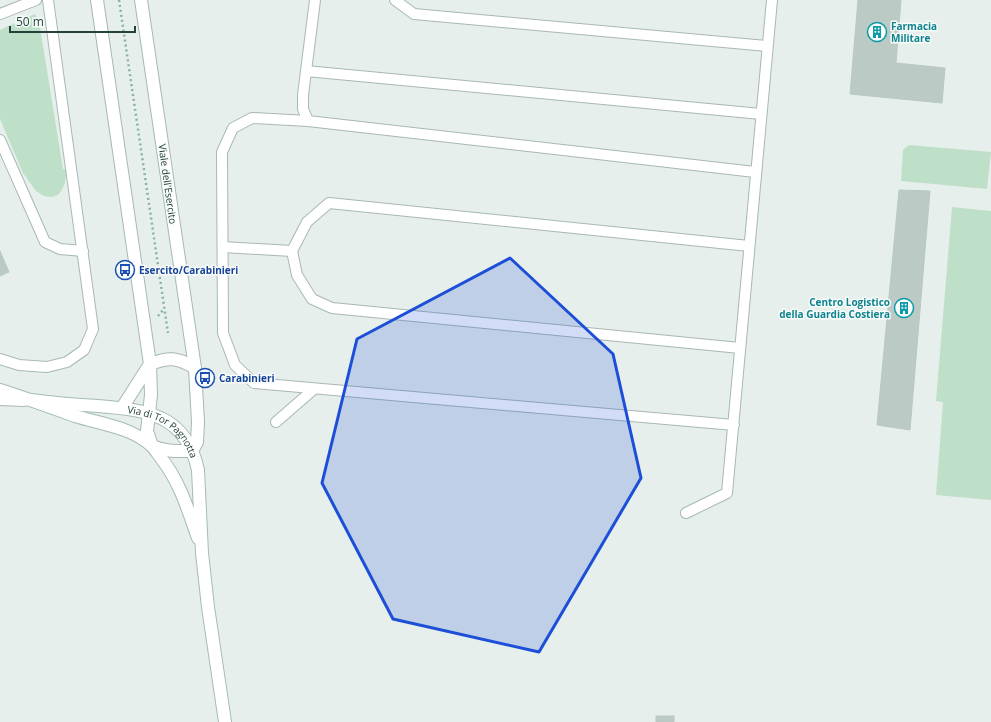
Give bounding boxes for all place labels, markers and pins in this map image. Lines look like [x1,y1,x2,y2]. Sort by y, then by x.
place label: Farmacia Militare [891,19,937,45]
building icon: Farmacia Militare [866,21,888,43]
bus stop icon: Esercito/Carabinieri [114,259,136,281]
place label: Esercito/Carabinieri [139,263,238,277]
place label: Centro Logistico della Guardia Costiera [779,295,890,321]
building icon: Centro Logistico della Guardia Costiera [893,297,915,319]
bus stop icon: Carabinieri [194,367,216,389]
place label: Carabinieri [219,371,275,385]

